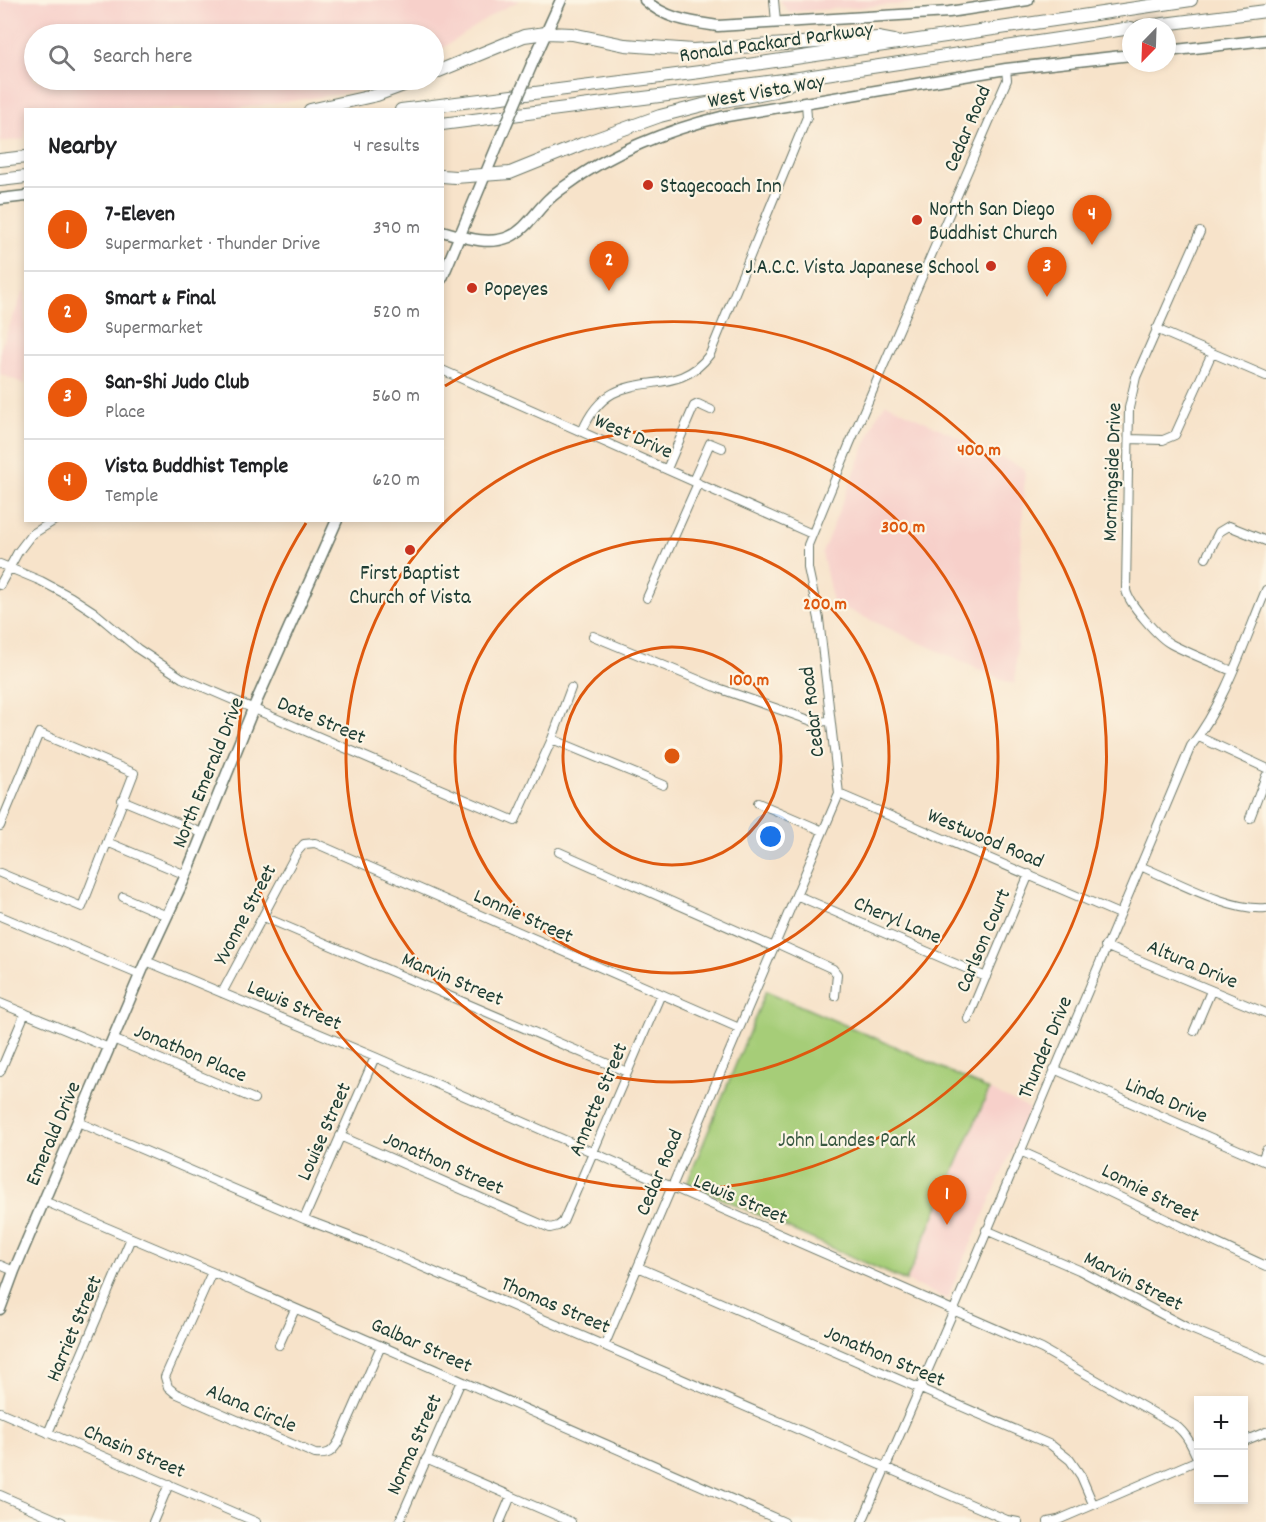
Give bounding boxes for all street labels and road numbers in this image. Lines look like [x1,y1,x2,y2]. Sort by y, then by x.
street label: Ronald Packard Parkway [678,15,876,72]
street label: West Vista Way [706,68,828,118]
street label: Cedar Road [937,81,1000,177]
street label: Morningside Drive [1097,402,1131,542]
street label: West Drive [589,407,677,468]
street label: Cedar Road [794,665,834,759]
street label: Date Street [272,690,370,754]
street label: North Emerald Drive [166,693,254,853]
street label: Westwood Road [922,802,1048,878]
street label: Yvonne Street [208,859,286,971]
street label: Lonnie Street [468,882,578,953]
street label: Carlson Court [949,884,1020,998]
street label: Cheryl Lane [848,890,945,954]
street label: Altura Drive [1142,933,1242,998]
street label: Marvin Street [396,946,508,1016]
street label: Lewis Street [242,973,346,1040]
street label: Thunder Drive [1012,992,1082,1104]
street label: Jonathon Place [129,1018,251,1092]
street label: Annette Street [562,1039,637,1162]
street label: Linda Drive [1120,1071,1212,1133]
street label: Emerald Drive [19,1077,90,1191]
street label: Louise Street [291,1078,361,1186]
street label: Jonathon Street [378,1125,508,1205]
street label: Cedar Road [629,1125,692,1221]
street label: Lonnie Street [1095,1157,1204,1232]
street label: Lewis Street [688,1167,792,1234]
street label: Marvin Street [1078,1245,1188,1321]
street label: Thomas Street [495,1270,614,1343]
street label: Harriet Street [40,1271,112,1387]
street label: Galbar Street [365,1311,476,1383]
street label: Jonathon Street [819,1319,949,1397]
street label: Alana Circle [201,1377,301,1442]
street label: Norma Street [380,1390,451,1500]
street label: Chasin Street [78,1418,190,1488]

